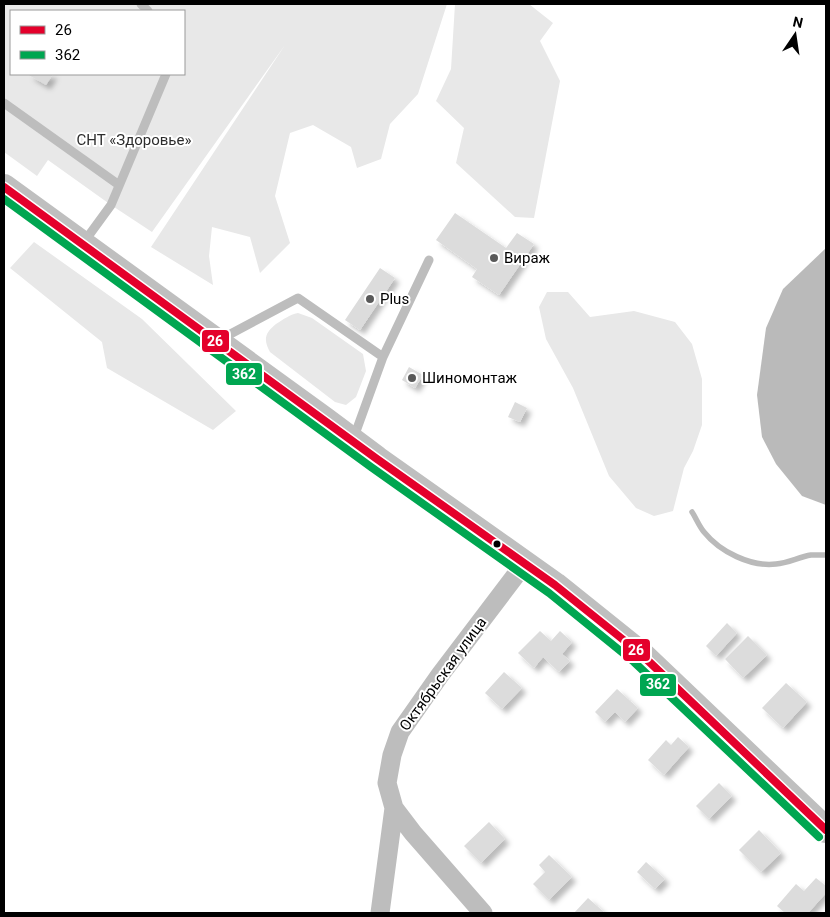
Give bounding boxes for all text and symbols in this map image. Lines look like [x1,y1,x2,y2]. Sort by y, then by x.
legend [10,10,185,75]
north arrow [770,10,820,60]
text: N [791,13,805,31]
text: 26 [55,21,72,39]
text: 362 [55,46,80,64]
park label: СНТ «Здоровье» [77,131,191,149]
place label: Вираж [504,249,551,267]
marker: Вираж [488,252,500,264]
place label: Plus [380,290,409,308]
marker: Plus [364,293,376,305]
line badge: 26 [201,329,230,353]
text: 26 [207,333,223,349]
line badge: 362 [225,362,263,386]
text: 362 [232,366,256,382]
place label: Шиномонтаж [422,369,518,387]
marker: Шиномонтаж [406,372,418,384]
unlabelled marker [492,539,502,549]
street label: Октябрьская улица [396,614,490,734]
line badge: 26 [622,638,651,662]
text: 26 [628,642,644,658]
line badge: 362 [639,673,677,697]
text: 362 [646,676,670,692]

